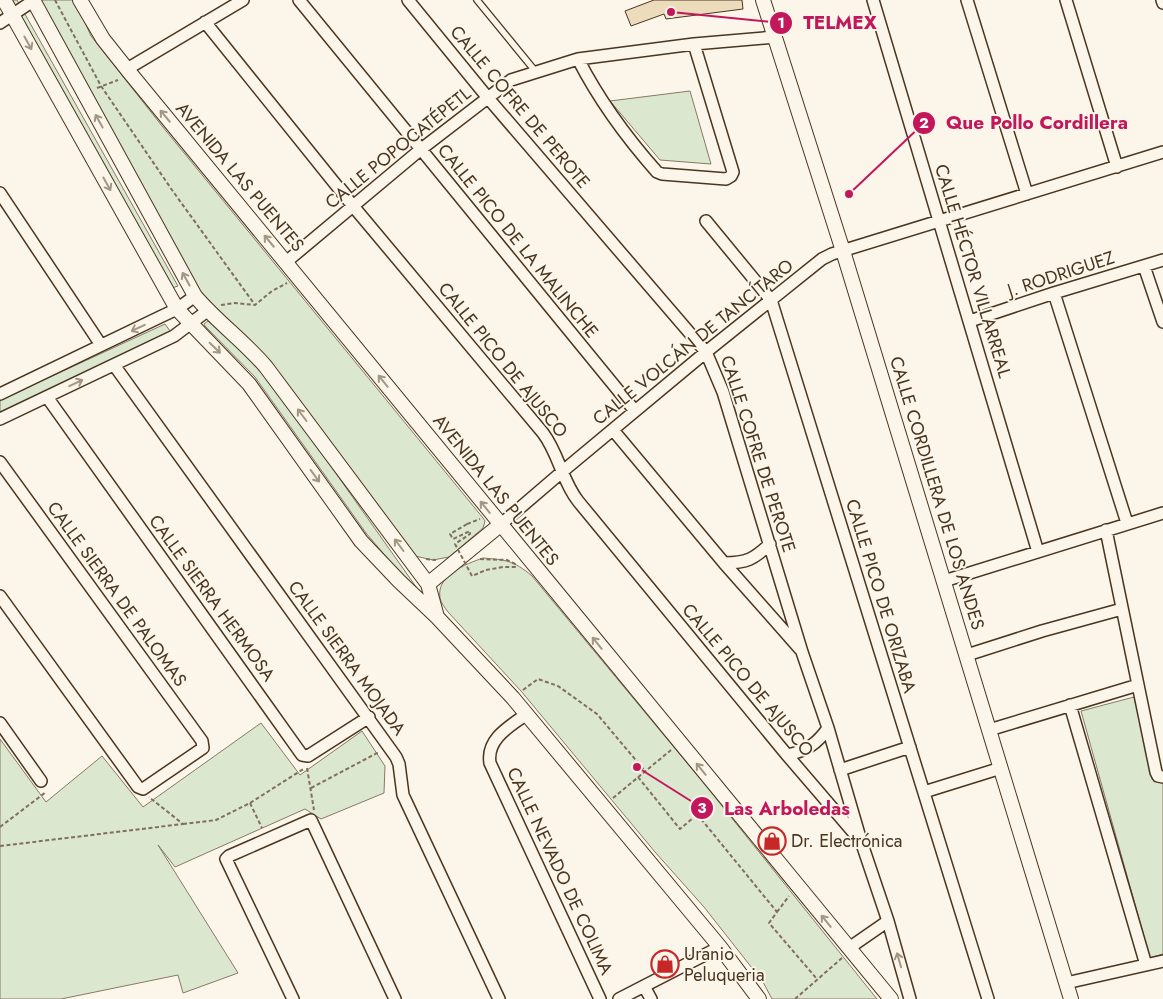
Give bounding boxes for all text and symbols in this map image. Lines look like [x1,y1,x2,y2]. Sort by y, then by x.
callout: TELMEX [768,6,887,40]
text: TELMEX [803,9,877,36]
text: 1 [777,12,785,34]
street label: CALLE COFRE DE PEROTE [444,20,596,194]
one-way arrow [23,35,33,50]
street label: CALLE POPOCATÉPETL [320,81,476,215]
street label: AVENIDA LAS PUENTES [170,97,310,258]
callout: Que Pollo Cordillera [911,106,1138,140]
text: Que Pollo Cordillera [946,109,1128,136]
one-way arrow [160,110,171,123]
text: 2 [919,112,929,134]
one-way arrow [94,114,103,129]
street label: CALLE PICO DE LA MALINCHE [431,138,605,344]
street label: CALLE HÉCTOR VILLARREAL [928,161,1018,381]
one-way arrow [102,177,112,192]
one-way arrow [263,235,274,248]
street label: J. RODRIGUEZ [1002,244,1118,304]
street label: CALLE VOLCÁN DE TANCÍTARO [587,253,799,431]
one-way arrow [181,271,191,286]
street label: CALLE PICO DE AJUSCO [432,277,574,443]
one-way arrow [130,323,145,333]
one-way arrow [209,342,221,354]
street label: CALLE COFRE DE PEROTE [714,352,802,556]
street label: CALLE CORDILLERA DE LOS ANDES [883,353,991,633]
one-way arrow [377,374,388,387]
one-way arrow [68,378,83,388]
one-way arrow [296,409,307,422]
street label: AVENIDA LAS PUENTES [427,409,565,571]
one-way arrow [310,469,320,483]
street label: CALLE SIERRA DE PALOMAS [41,496,193,692]
street label: CALLE PICO DE ORIZABA [839,496,923,696]
one-way arrow [480,500,491,513]
street label: CALLE SIERRA HERMOSA [143,509,281,687]
one-way arrow [394,538,404,552]
street label: CALLE SIERRA MOJADA [282,575,412,741]
street label: CALLE PICO DE AJUSCO [676,598,820,762]
one-way arrow [592,637,603,650]
one-way arrow [695,762,706,775]
street label: CALLE NEVADO DE COLIMA [500,763,620,979]
callout: Las Arboledas [689,791,860,825]
text: Las Arboledas [724,795,850,822]
text: 3 [697,797,707,819]
shop icon: Dr. Electrónica [757,826,787,856]
place label: Dr. Electrónica [791,828,903,854]
one-way arrow [821,915,832,928]
place label: Uranio Peluqueria [684,941,765,988]
shop icon: Uranio Peluqueria [650,949,680,979]
one-way arrow [893,952,903,968]

